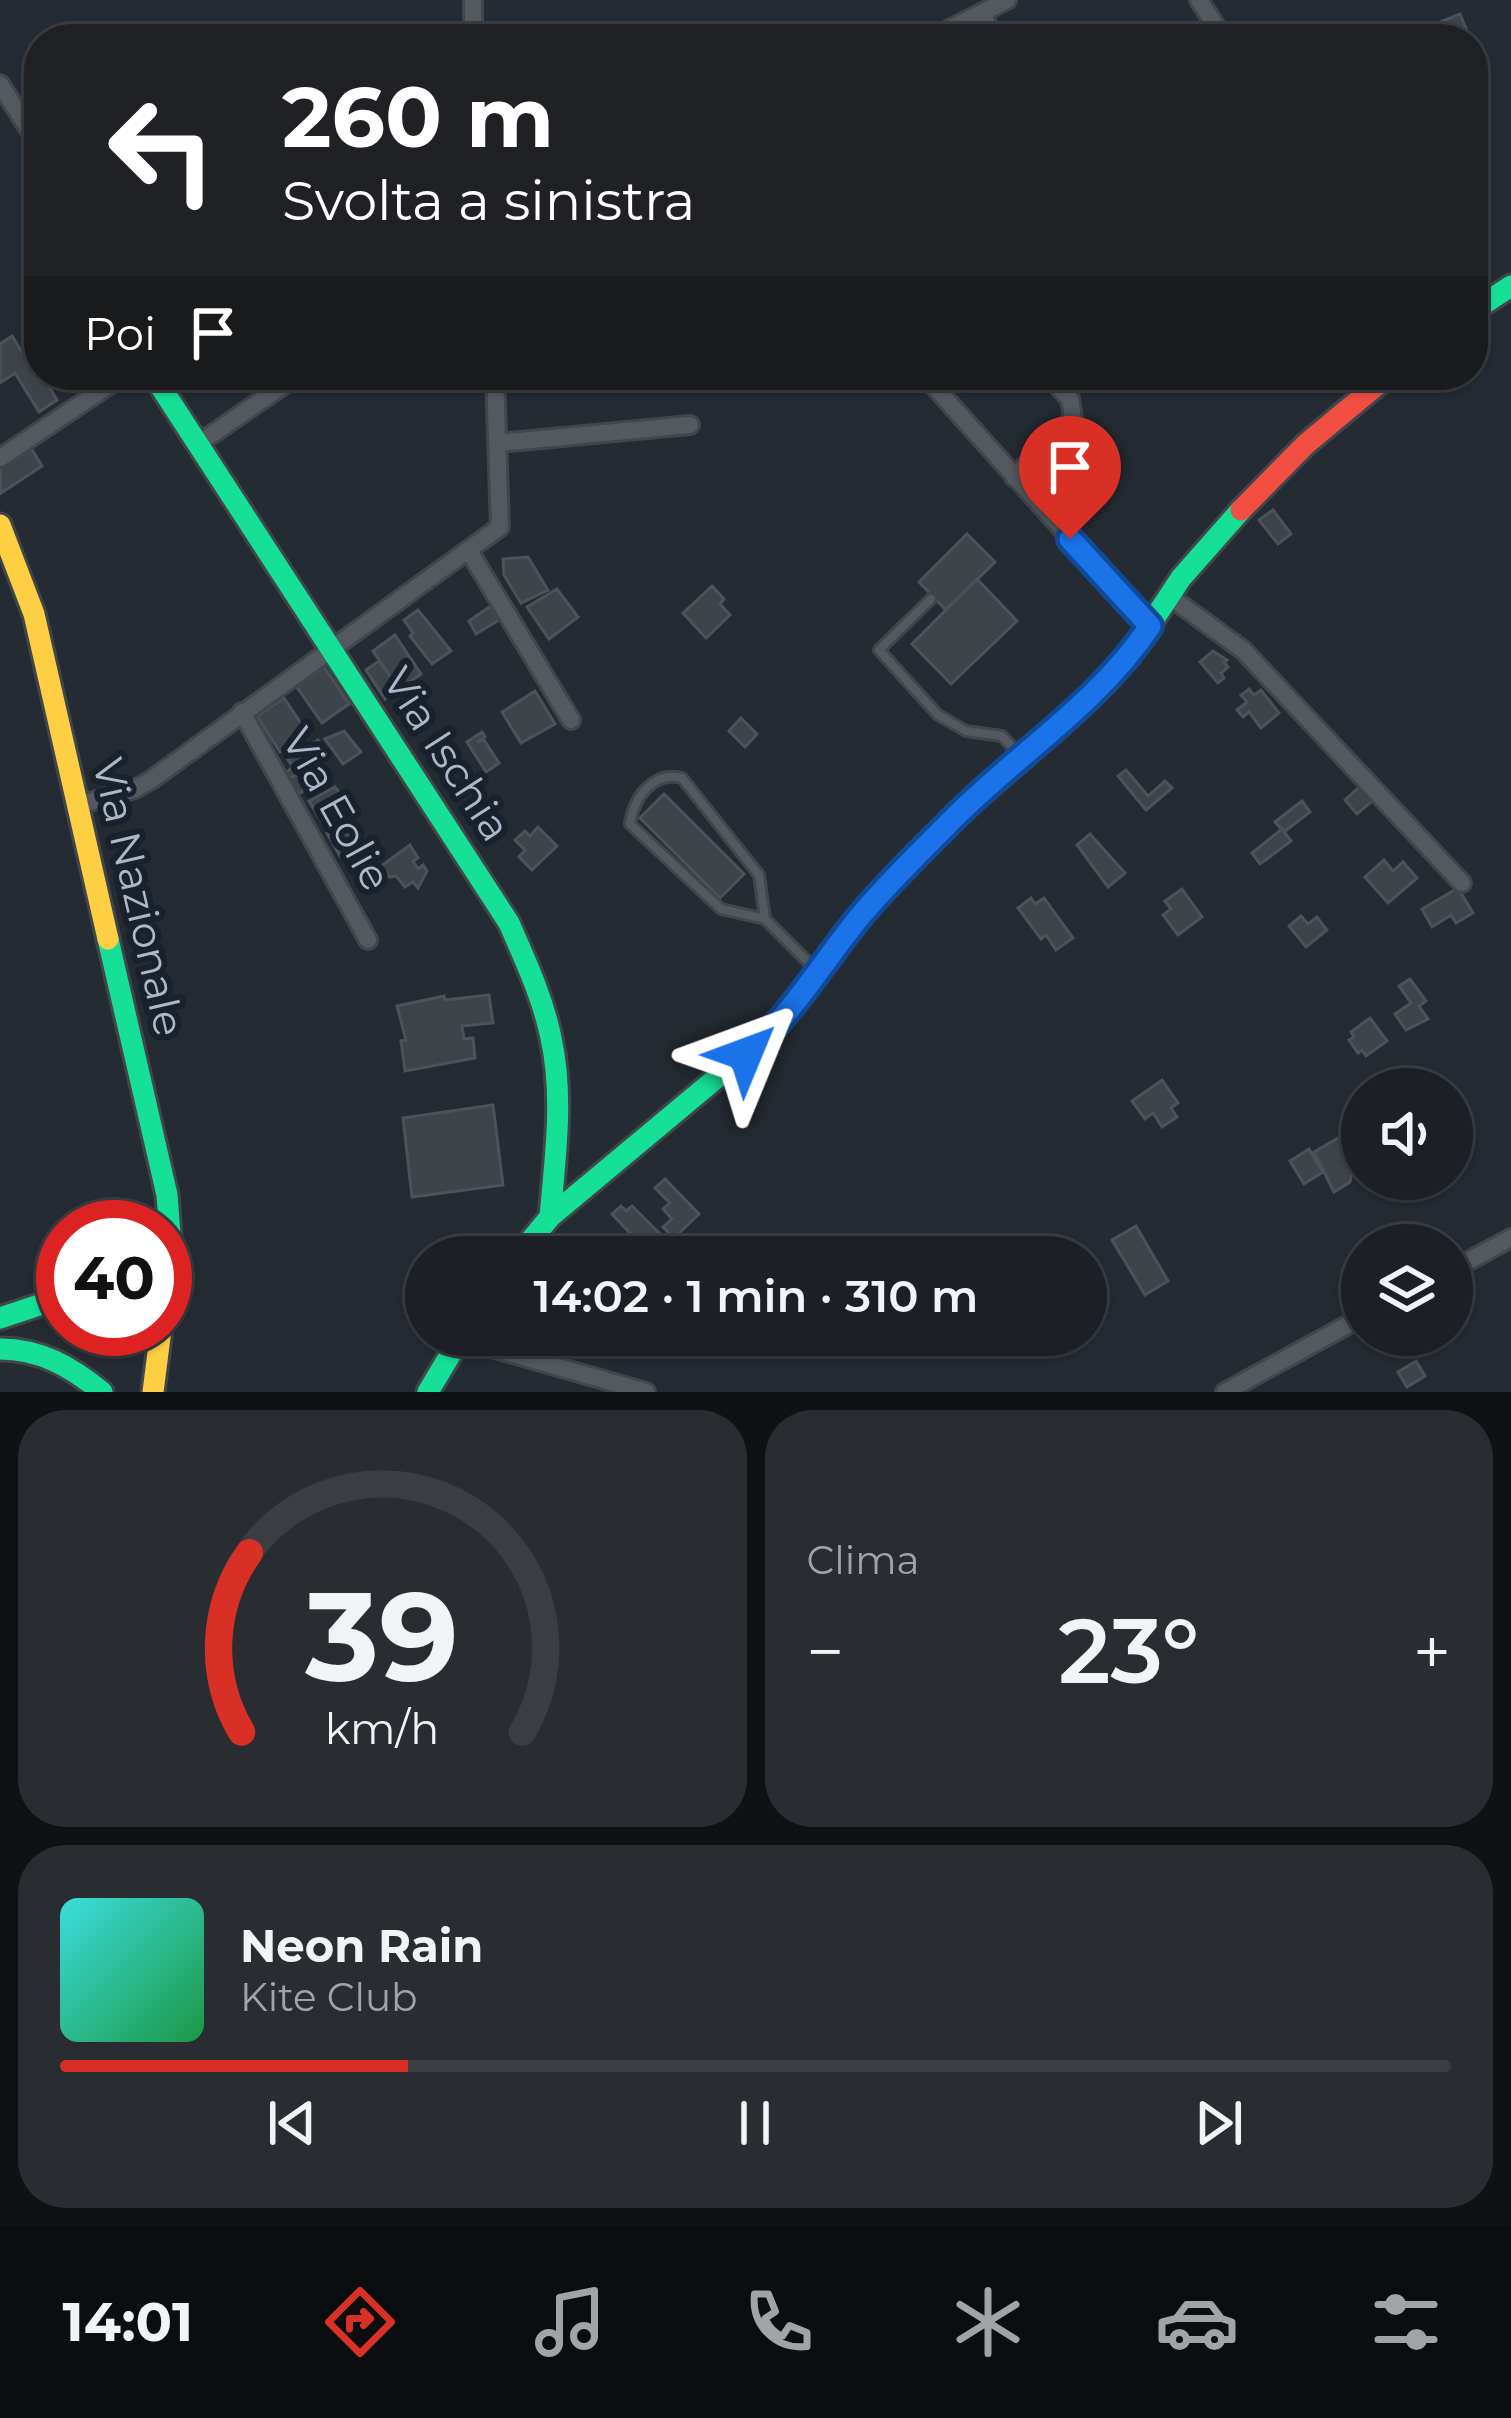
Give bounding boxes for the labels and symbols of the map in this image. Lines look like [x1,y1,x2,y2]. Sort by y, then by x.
pin [1019,416,1121,539]
street label: Via Ischia [372,657,522,851]
street label: Via Eolie [271,719,403,899]
street label: Via Nazionale [82,753,196,1041]
position arrow [683,991,809,1117]
speed limit sign: 40 [36,1200,192,1356]

